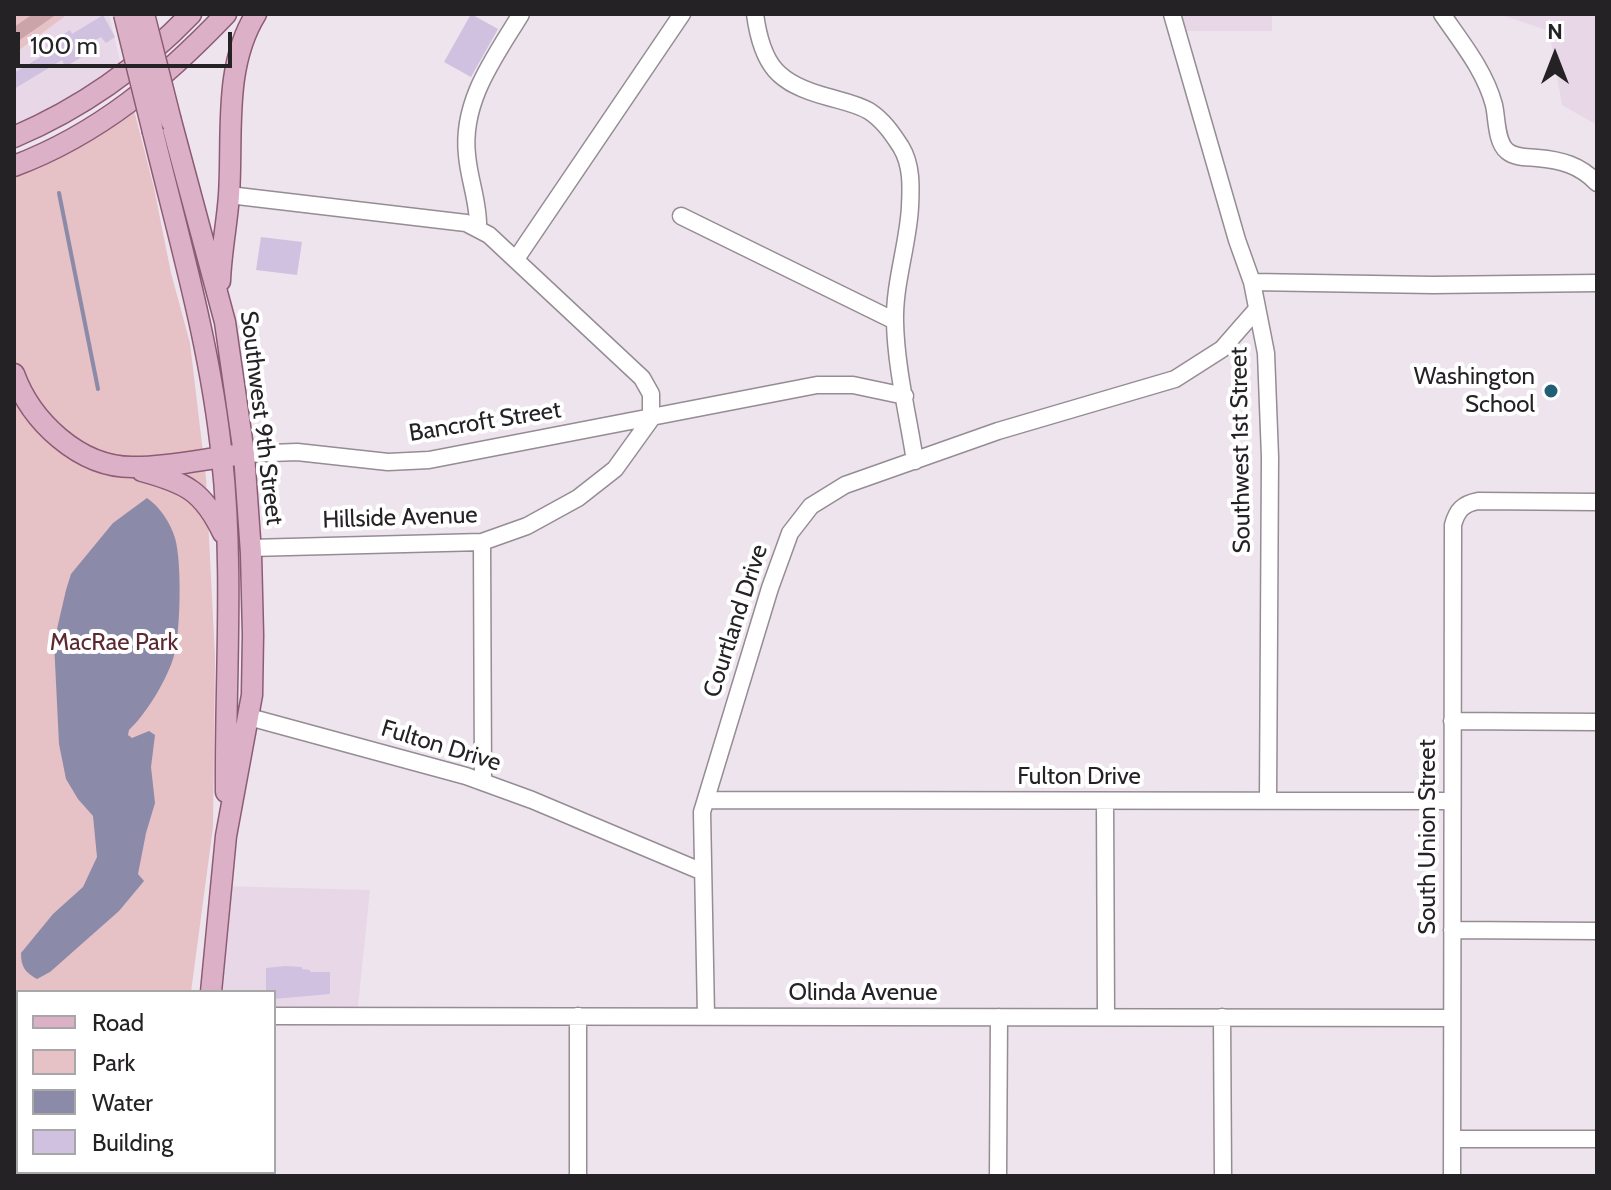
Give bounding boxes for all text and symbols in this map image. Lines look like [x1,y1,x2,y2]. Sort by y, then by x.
scale bar [20,16,236,66]
north arrow [1515,16,1595,96]
text: N [1547,18,1563,45]
text: 100 m [30,31,98,60]
street label: Southwest 9th Street [234,309,288,527]
street label: Southwest 1st Street [1225,346,1257,554]
place label: Washington School [1414,363,1535,419]
marker: Washington School [1542,382,1560,400]
street label: Bancroft Street [407,396,563,448]
street label: Hillside Avenue [322,501,478,535]
street label: Courtland Drive [698,541,774,701]
park label: MacRae Park [50,629,178,657]
street label: Fulton Drive [378,714,504,778]
street label: South Union Street [1414,739,1442,935]
street label: Fulton Drive [1017,763,1141,791]
street label: Olinda Avenue [789,979,937,1007]
legend [16,990,276,1174]
text: Road [92,1008,144,1037]
text: Park [92,1048,135,1077]
text: Water [92,1088,153,1117]
text: Building [92,1128,173,1157]

